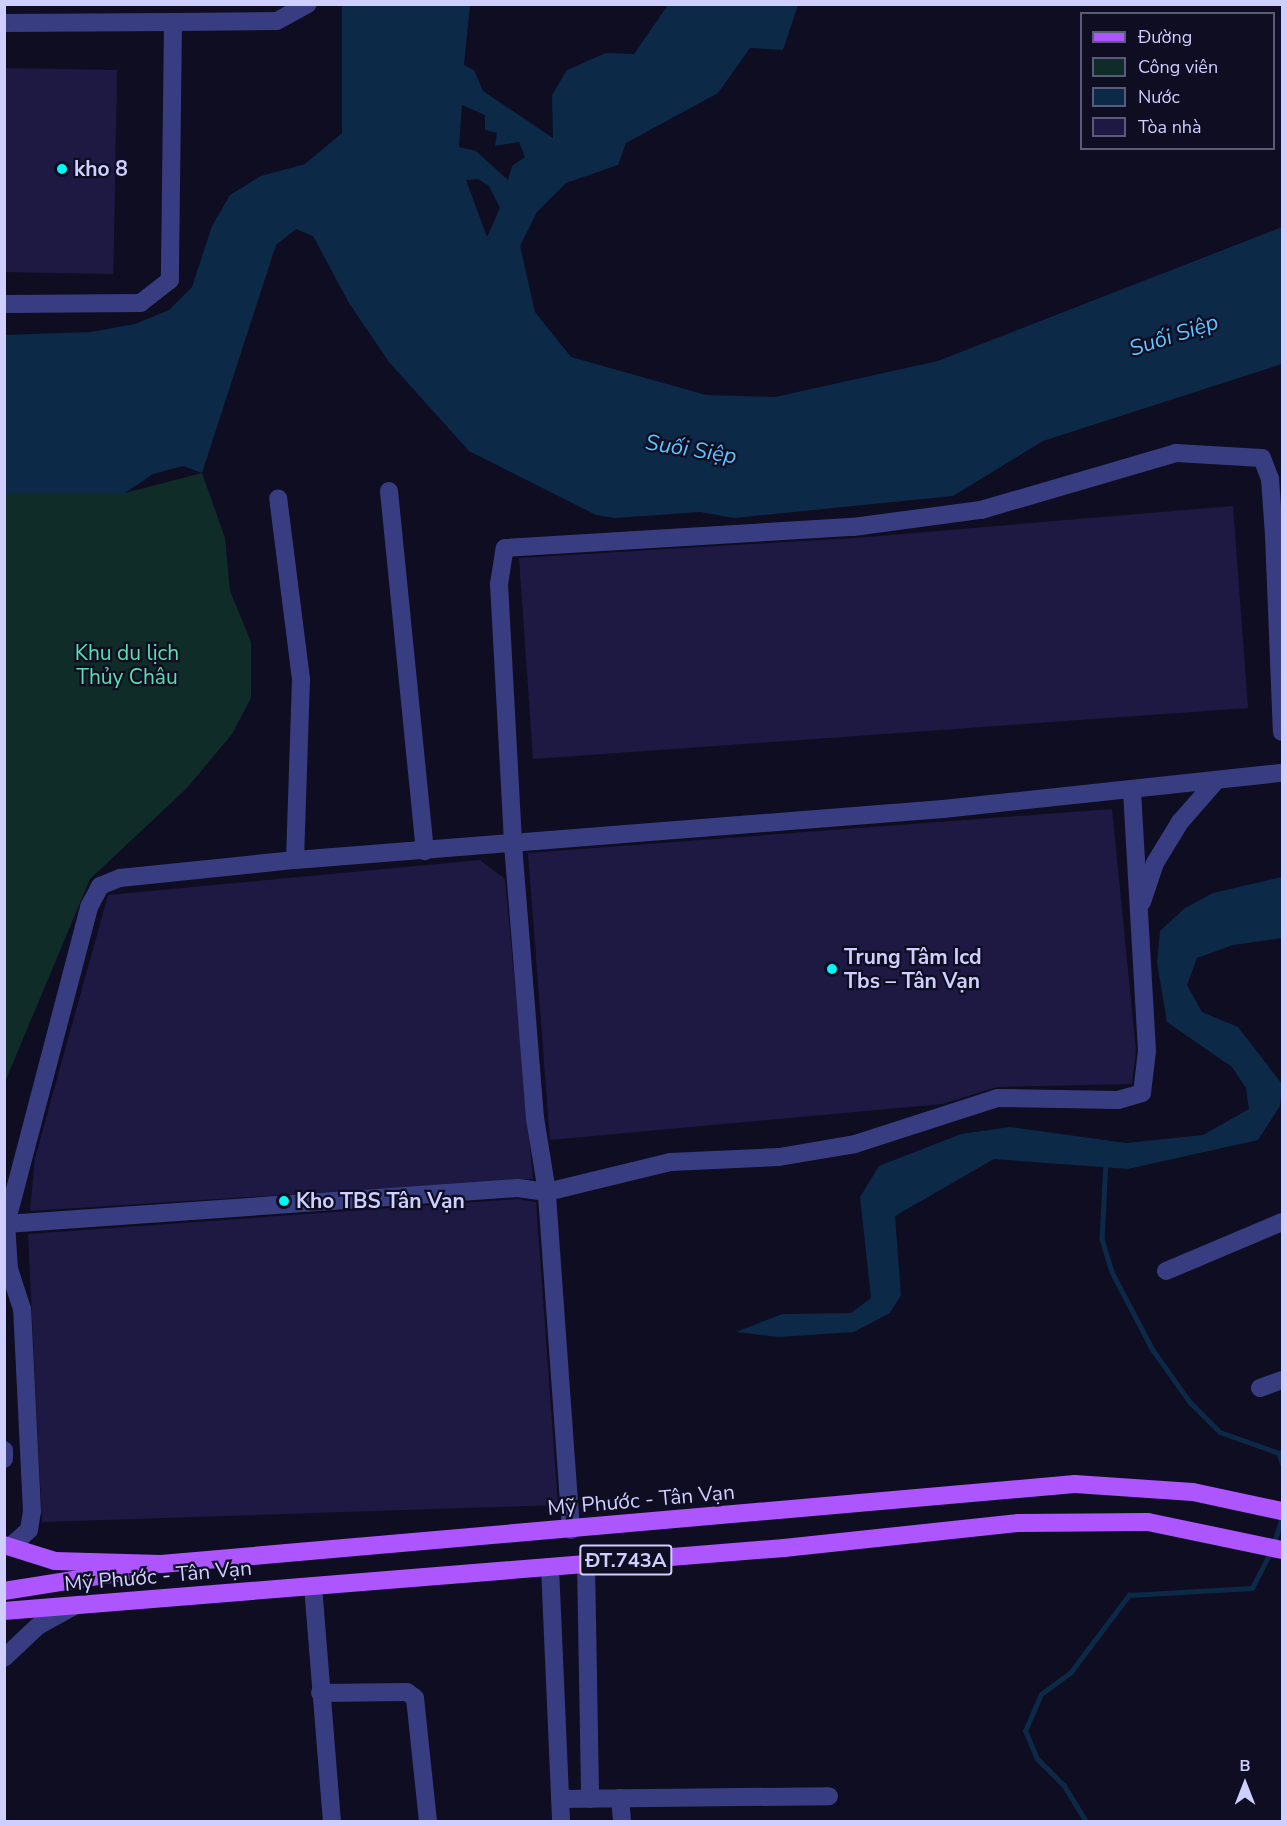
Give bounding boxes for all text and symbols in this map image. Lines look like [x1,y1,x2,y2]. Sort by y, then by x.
legend [1080,12,1275,150]
text: Đường [1138,25,1192,49]
text: Công viên [1138,55,1218,79]
text: Nước [1138,85,1180,109]
text: Tòa nhà [1138,115,1202,139]
place label: kho 8 [74,156,128,182]
marker: kho 8 [55,162,69,176]
water label: Suối Siệp [1126,309,1222,363]
water label: Suối Siệp [643,430,739,470]
park label: Khu du lịch Thủy Châu [75,640,179,690]
place label: Trung Tâm Icd Tbs – Tân Vạn [844,944,982,994]
marker: Trung Tâm Icd Tbs – Tân Vạn [825,962,839,976]
place label: Kho TBS Tân Vạn [296,1188,465,1214]
marker: Kho TBS Tân Vạn [277,1194,291,1208]
street label: Mỹ Phước - Tân Vạn [546,1479,736,1521]
road number: ĐT.743A [578,1543,674,1577]
street label: Mỹ Phước - Tân Vạn [63,1555,253,1597]
north arrow [1215,1754,1275,1814]
text: B [1239,1755,1251,1777]

